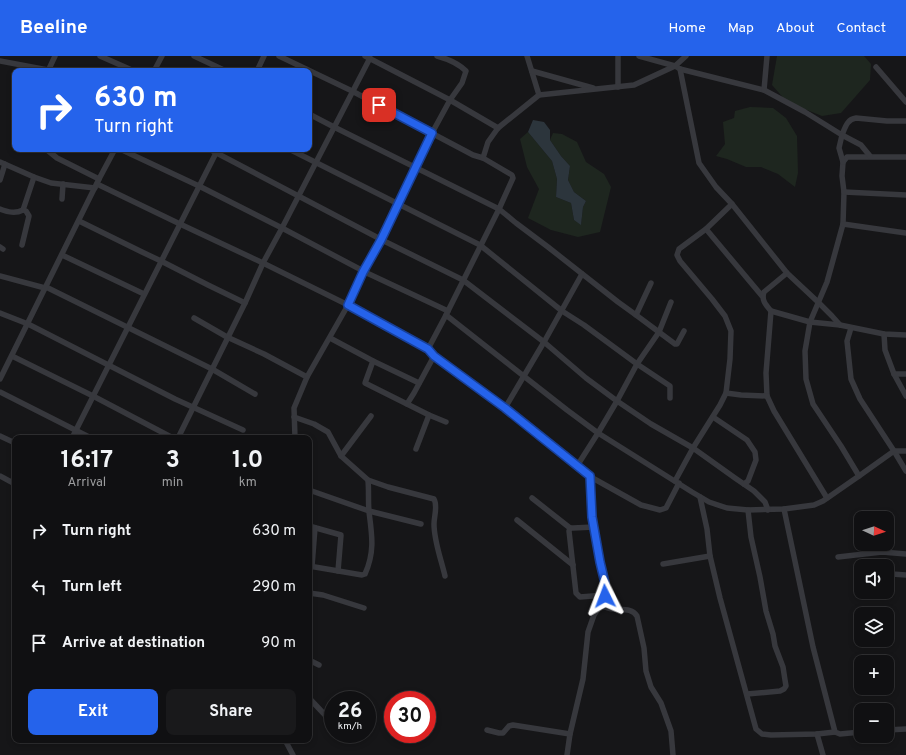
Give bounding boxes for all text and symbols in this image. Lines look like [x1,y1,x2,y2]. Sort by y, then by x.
text: Beeline [20,16,88,40]
text: Home [669,20,706,37]
text: Map [728,20,754,37]
text: About [776,20,815,37]
text: Contact [837,20,886,37]
text: 630 m [94,81,178,117]
icon: right [28,84,80,136]
pin [362,88,396,122]
icon: arrive [368,94,390,116]
text: Turn right [94,116,174,139]
text: 16:17 [61,446,113,476]
text: 3 [165,446,180,476]
text: 1.0 [232,446,263,476]
text: Arrival [68,475,106,491]
text: min [162,475,183,491]
text: km [239,475,257,491]
north arrow [854,511,894,551]
map controls [854,511,894,743]
icon: right [28,520,50,542]
text: Turn right [62,522,131,541]
text: 630 m [252,522,296,541]
button: sound [854,559,894,599]
position arrow [584,575,626,617]
icon: left [28,576,50,598]
text: Turn left [62,578,122,597]
text: 290 m [252,578,296,597]
button: layers [854,607,894,647]
icon: arrive [28,632,50,654]
text: Arrive at destination [62,634,205,653]
text: 90 m [261,634,296,653]
button: + [854,655,894,695]
button: Exit [28,689,158,735]
button: Share [166,689,296,735]
speed limit sign: 30 [384,691,436,743]
text: 26 [338,699,362,725]
button: − [854,703,894,743]
text: km/h [338,720,362,733]

